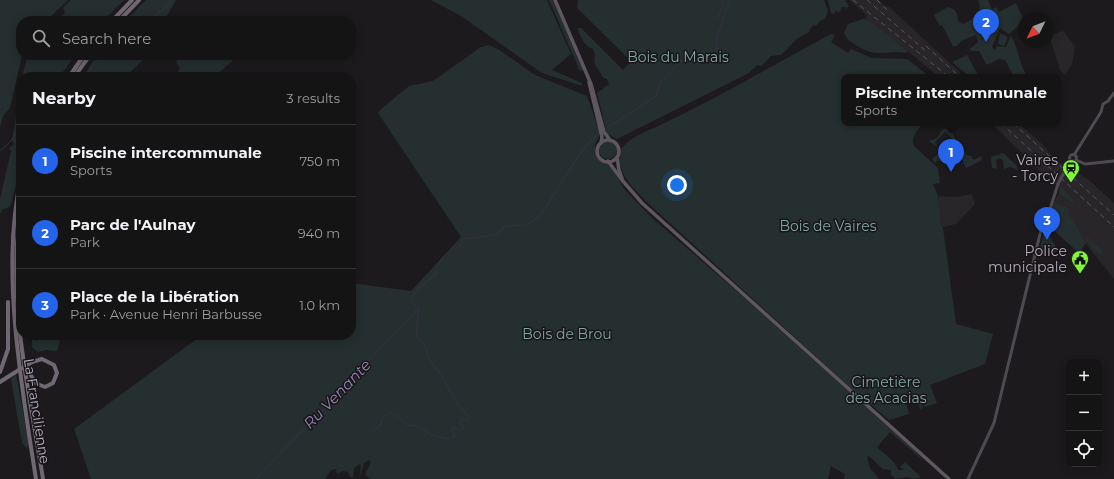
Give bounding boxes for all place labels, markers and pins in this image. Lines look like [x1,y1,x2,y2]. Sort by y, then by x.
pin: 2 [973,9,999,42]
pin: 1 [938,139,964,172]
place label: Vaires - Torcy [1012,151,1058,185]
station icon: Vaires - Torcy [1061,158,1081,183]
pin: 3 [1034,207,1060,240]
place label: Police municipale [988,242,1067,276]
public building icon: Police municipale [1070,249,1090,274]

